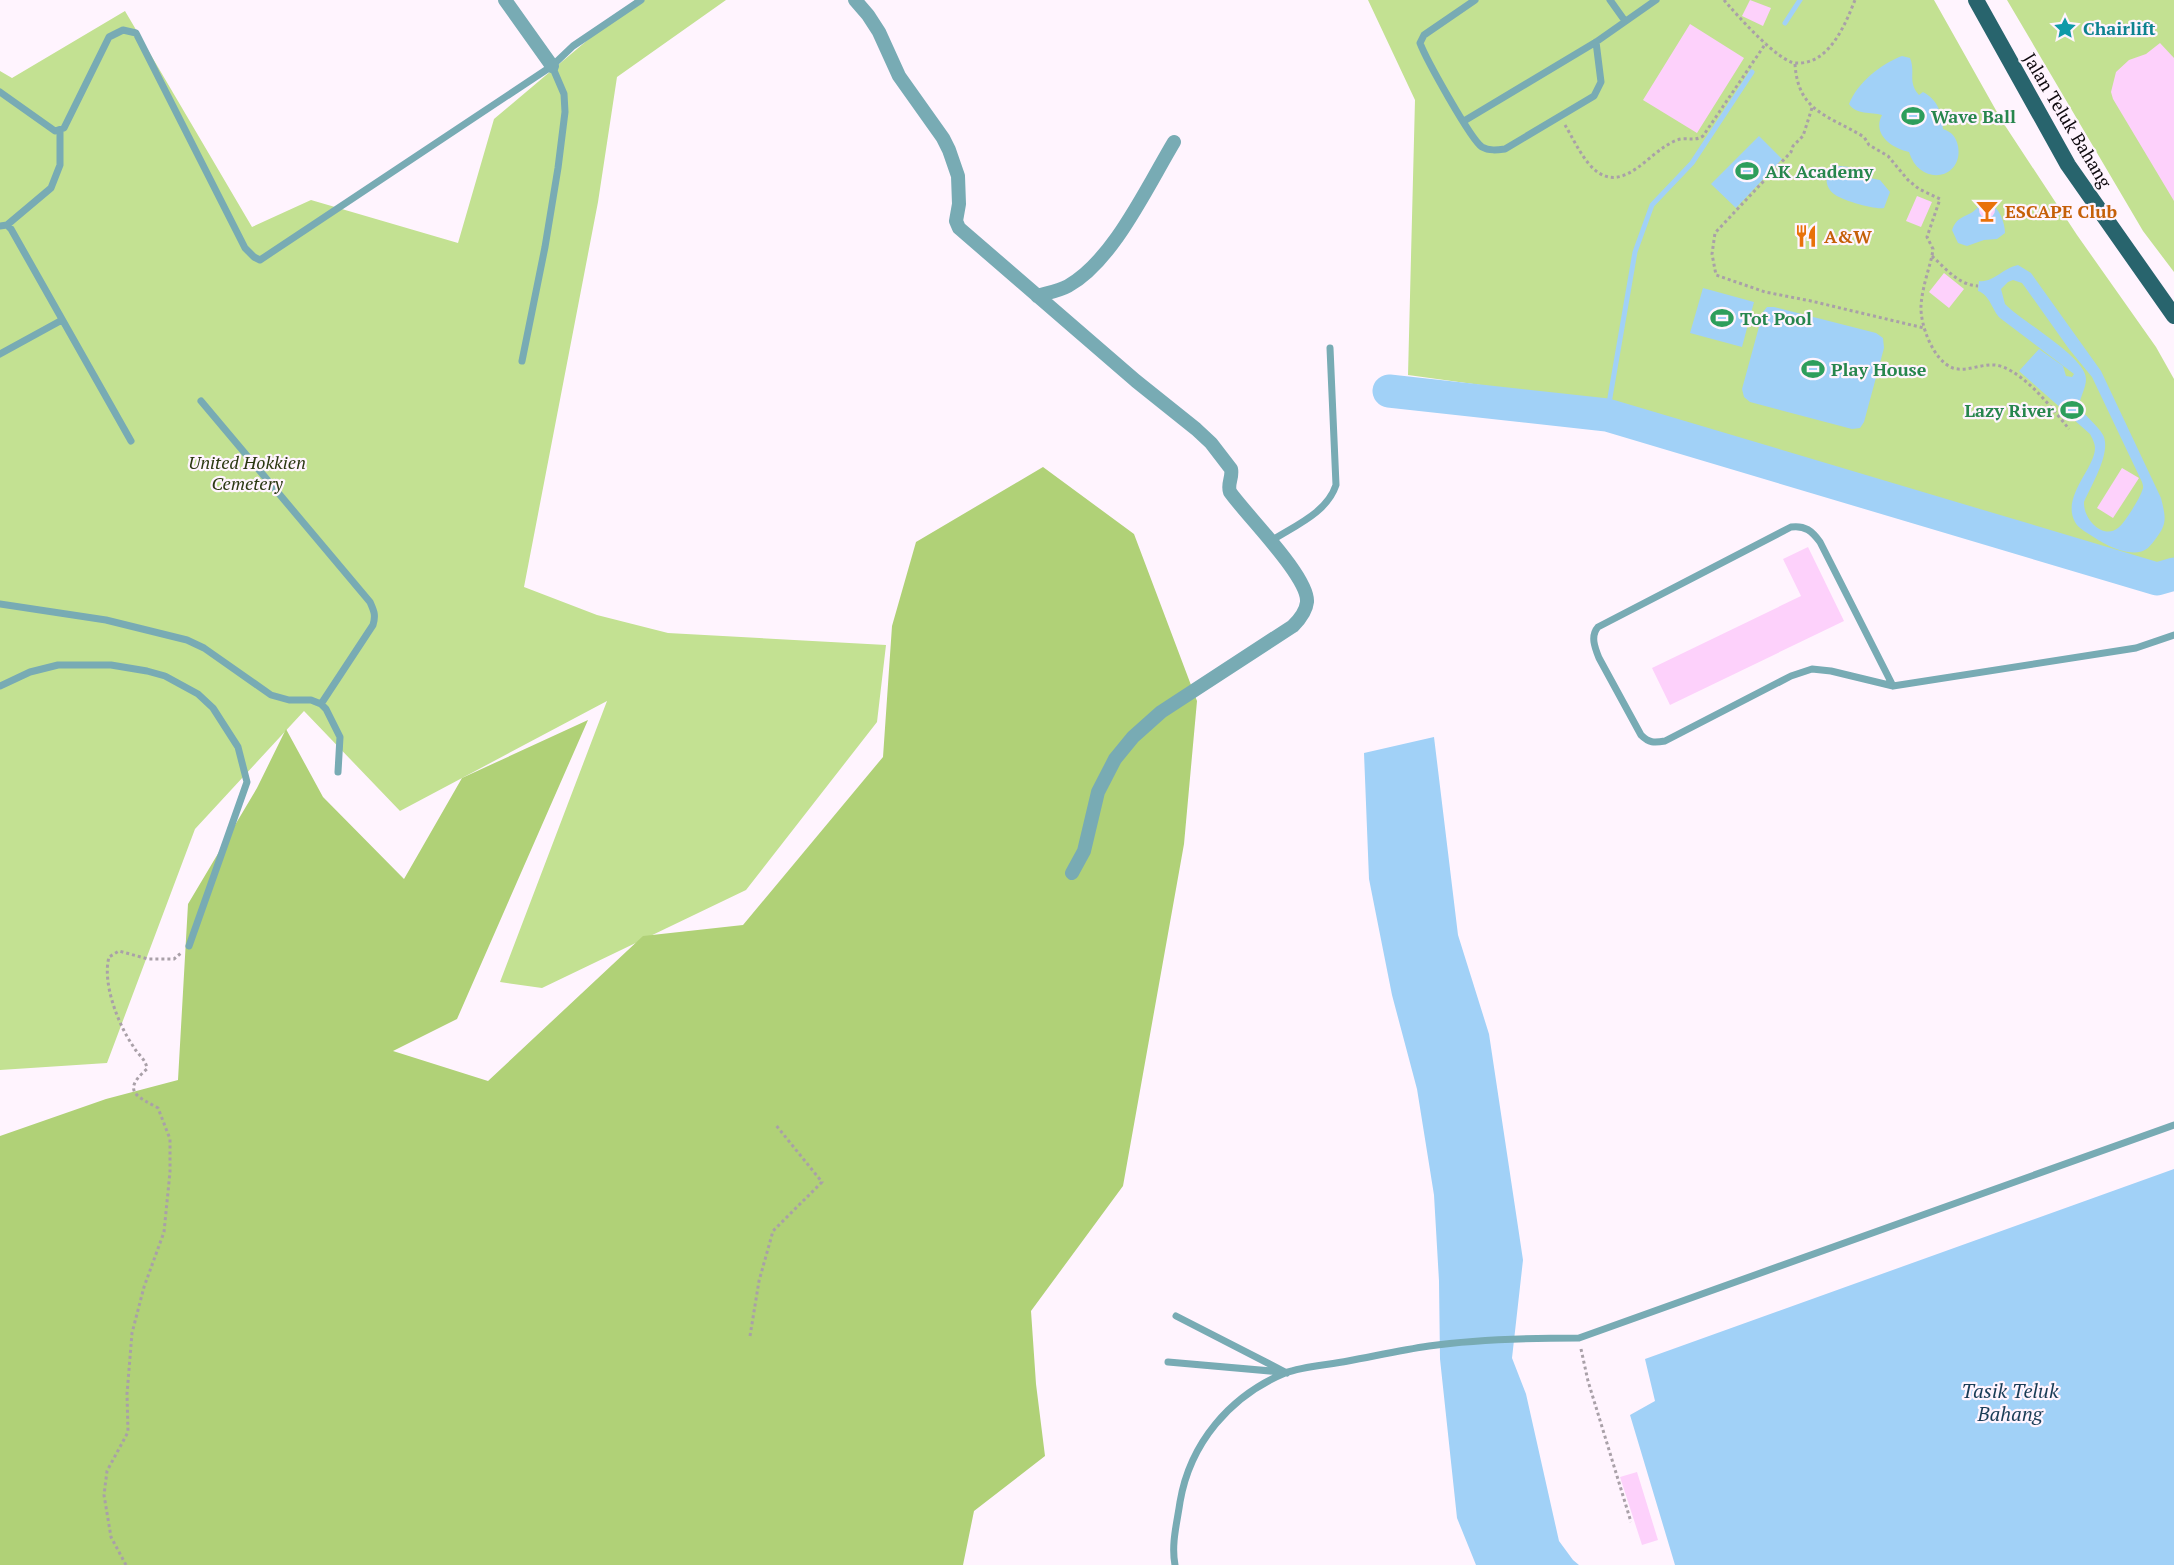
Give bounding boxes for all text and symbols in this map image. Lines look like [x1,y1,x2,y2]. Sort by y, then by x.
place icon: Chairlift [2052,15,2078,41]
place label: Chairlift [2083,16,2156,40]
street label: Jalan Teluk Bahang [2018,48,2118,192]
sports icon: Wave Ball [1900,103,1926,129]
place label: Wave Ball [1931,104,2016,128]
sports icon: AK Academy [1734,158,1760,184]
place label: AK Academy [1765,159,1874,183]
bar icon: ESCAPE Club [1974,198,2000,224]
place label: ESCAPE Club [2005,199,2118,223]
restaurant icon: A&W [1793,223,1819,249]
place label: A&W [1824,224,1872,248]
sports icon: Tot Pool [1709,305,1735,331]
place label: Tot Pool [1740,306,1812,330]
sports icon: Play House [1800,356,1826,382]
place label: Play House [1831,357,1927,381]
sports icon: Lazy River [2059,397,2085,423]
place label: Lazy River [1965,398,2054,422]
park label: United Hokkien Cemetery [188,450,306,495]
water label: Tasik Teluk Bahang [1961,1377,2059,1427]

